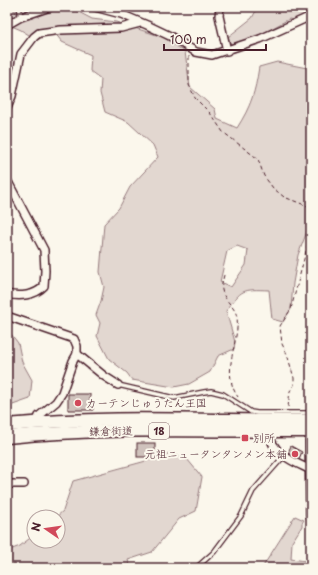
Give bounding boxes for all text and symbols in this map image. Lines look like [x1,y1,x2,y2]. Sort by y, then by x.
scale bar [164,26,266,52]
text: 100 m [170,30,207,48]
place label: カーテンじゅうたん王国 [86,394,207,411]
marker: カーテンじゅうたん王国 [73,398,83,408]
street label: 鎌倉街道 [89,422,133,439]
road number: 18 [149,423,169,439]
place label: 別所 [253,429,275,446]
marker: 別所 [240,433,250,443]
place label: 元祖ニュータンタンメン本舗 [145,445,287,462]
marker: 元祖ニュータンタンメン本舗 [290,449,300,459]
north arrow [26,509,66,549]
text: N [27,520,45,533]

